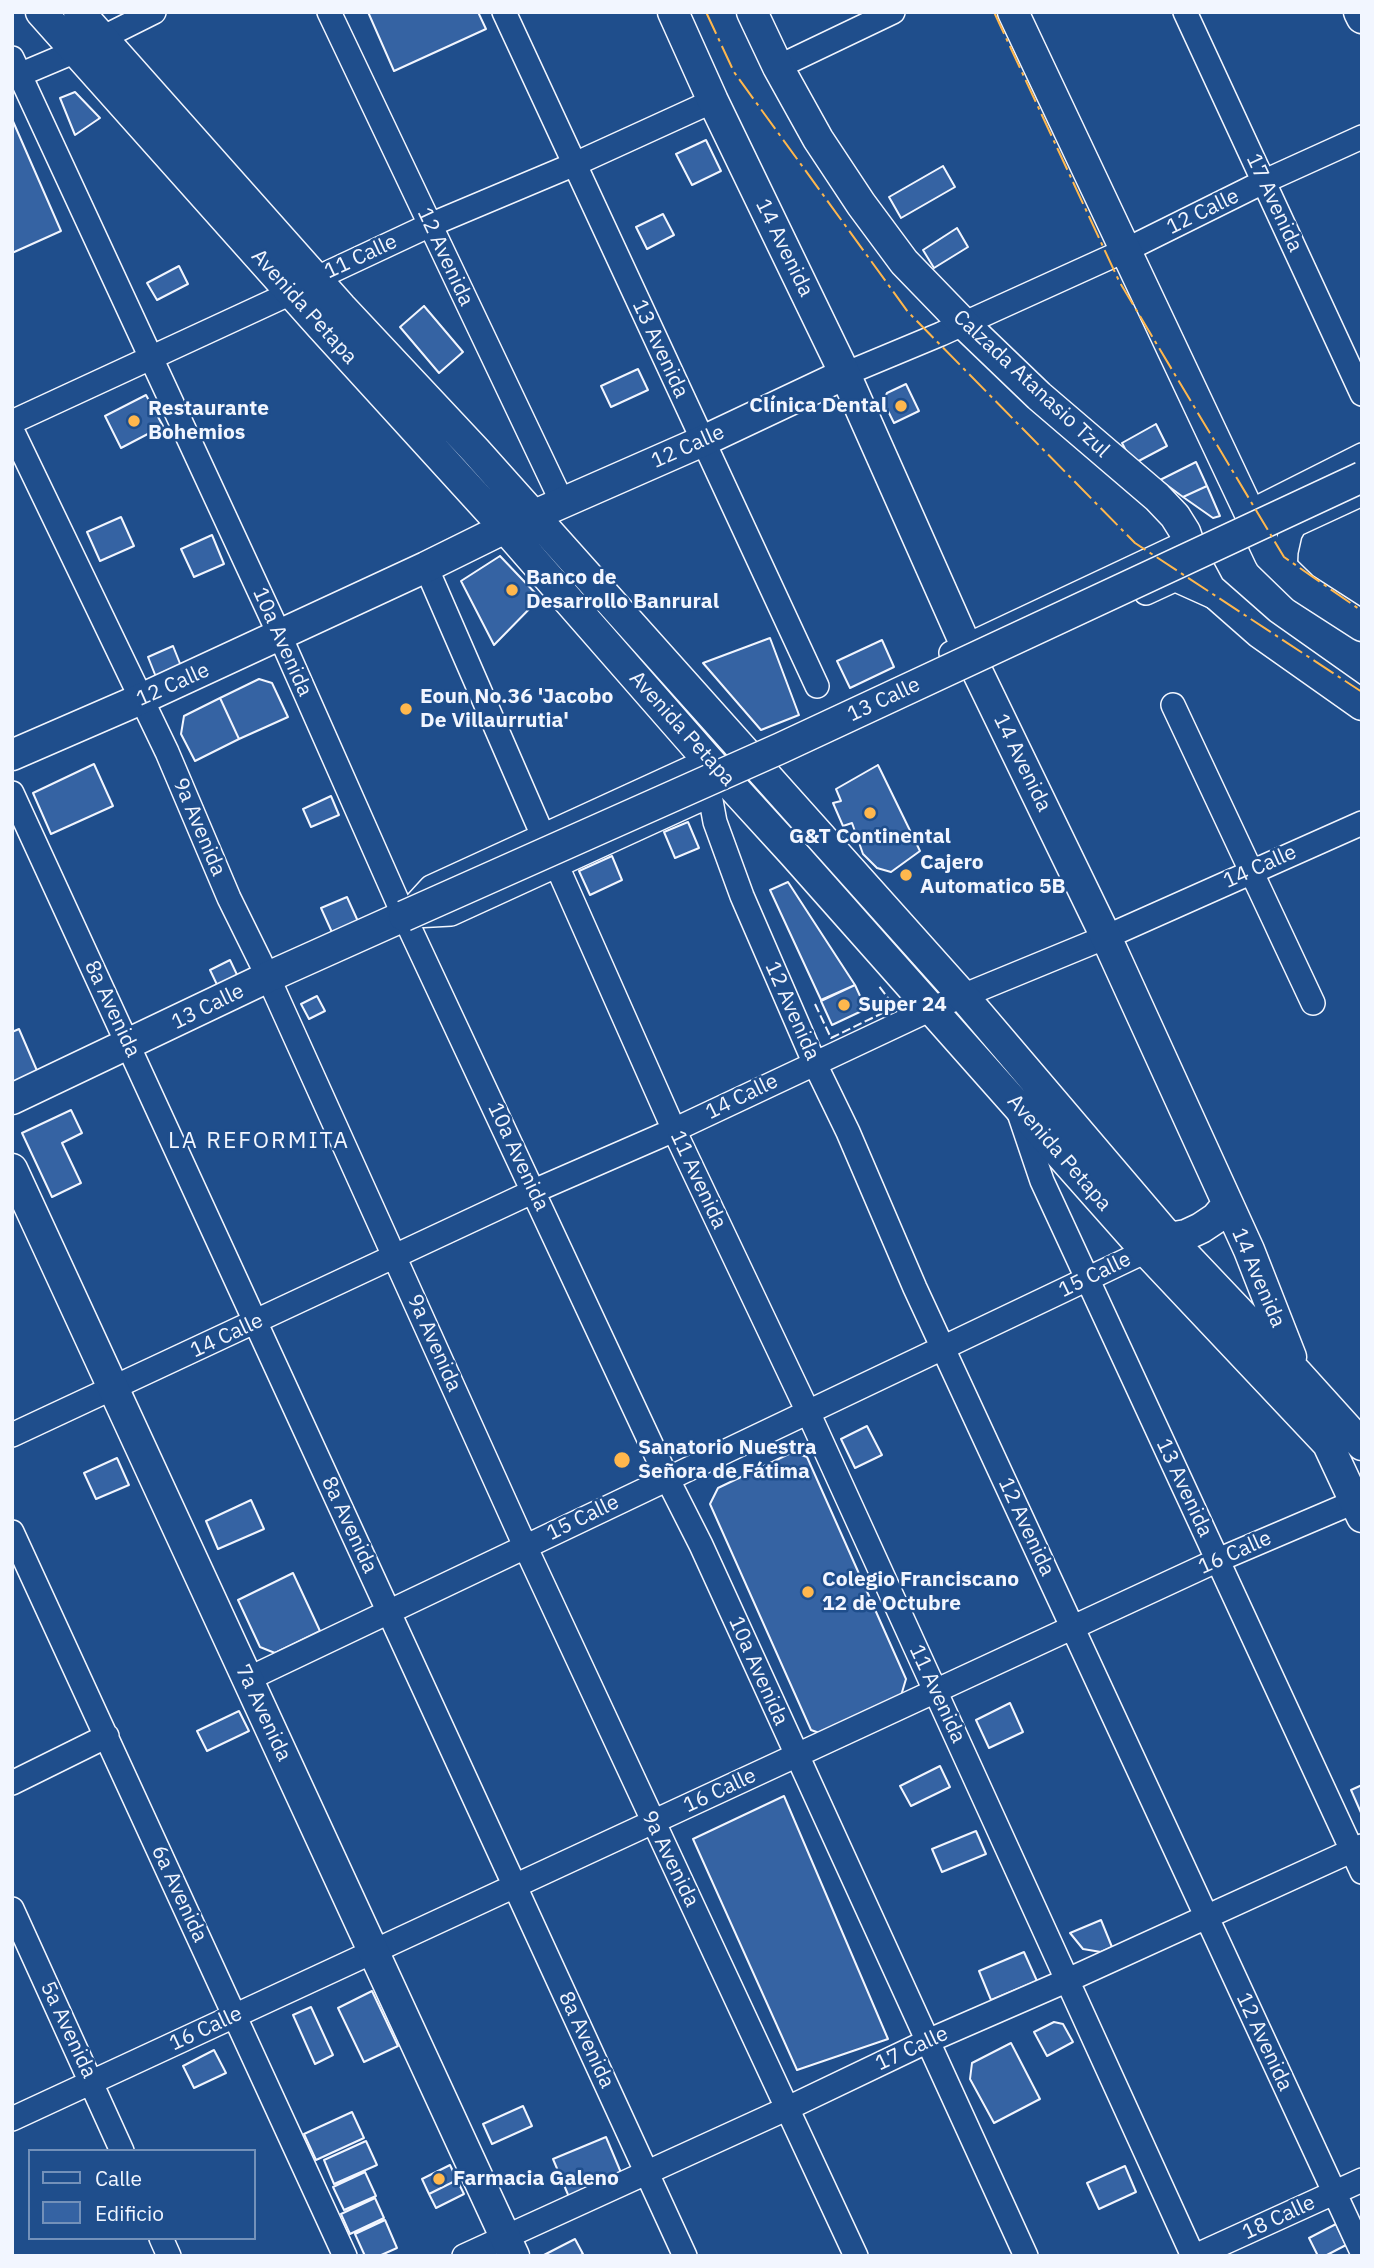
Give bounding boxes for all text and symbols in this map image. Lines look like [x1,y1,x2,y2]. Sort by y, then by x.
street label: 17 Avenida [1240,150,1308,256]
street label: 12 Calle [1163,184,1243,240]
street label: 14 Avenida [750,195,818,301]
street label: 12 Avenida [411,204,479,310]
street label: 11 Calle [321,229,401,285]
street label: Avenida Petapa [246,244,362,370]
street label: 13 Avenida [626,296,694,402]
street label: Calzada Atanasio Tzul [947,305,1115,463]
place label: Clínica Dental [749,393,887,419]
place label: Restaurante Bohemios [148,396,269,446]
marker: Clínica Dental [893,398,909,414]
marker: Restaurante Bohemios [126,413,142,429]
street label: 12 Calle [648,420,728,474]
place label: Banco de Desarrollo Banrural [526,565,719,615]
marker: Banco de Desarrollo Banrural [504,582,520,598]
street label: 10a Avenida [247,584,317,700]
street label: 12 Calle [133,658,213,712]
street label: Avenida Petapa [624,666,740,792]
street label: 13 Calle [844,672,924,728]
place label: Eoun No.36 'Jacobo De Villaurrutia' [420,684,613,734]
marker: Eoun No.36 'Jacobo De Villaurrutia' [398,701,414,717]
street label: 14 Avenida [988,710,1056,816]
street label: 9a Avenida [167,774,231,880]
marker: G&T Continental [862,805,878,821]
place label: G&T Continental [789,824,951,850]
street label: 14 Calle [1220,840,1300,894]
place label: Cajero Automatico 5B [920,850,1066,900]
marker: Cajero Automatico 5B [898,867,914,883]
street label: 8a Avenida [79,957,145,1061]
street label: 12 Avenida [759,958,825,1064]
street label: 13 Calle [168,979,248,1035]
place label: Super 24 [858,992,947,1018]
marker: Super 24 [836,997,852,1013]
street label: 14 Calle [702,1069,782,1125]
street label: Avenida Petapa [1002,1090,1116,1216]
street label: 10a Avenida [482,1099,554,1215]
district label: LA REFORMITA [170,1127,348,1155]
street label: 11 Avenida [664,1127,732,1233]
street label: 14 Avenida [1226,1225,1290,1331]
street label: 15 Calle [1055,1247,1135,1303]
street label: 9a Avenida [401,1290,467,1396]
street label: 14 Calle [187,1308,267,1364]
place label: Sanatorio Nuestra Señora de Fátima [638,1435,817,1485]
street label: 13 Avenida [1150,1435,1218,1541]
marker: Sanatorio Nuestra Señora de Fátima [612,1450,632,1470]
street label: 8a Avenida [316,1473,382,1577]
street label: 12 Avenida [992,1474,1060,1580]
street label: 15 Calle [543,1490,623,1546]
street label: 16 Calle [1195,1526,1275,1580]
place label: Colegio Franciscano 12 de Octubre [822,1567,1019,1617]
marker: Colegio Franciscano 12 de Octubre [800,1584,816,1600]
street label: 10a Avenida [723,1613,793,1729]
street label: 11 Avenida [903,1641,971,1747]
street label: 7a Avenida [230,1661,296,1765]
street label: 16 Calle [680,1763,760,1819]
street label: 9a Avenida [636,1807,704,1911]
street label: 6a Avenida [146,1842,212,1946]
street label: 5a Avenida [35,1978,101,2082]
street label: 8a Avenida [553,1988,619,2092]
street label: 12 Avenida [1230,1989,1298,2095]
street label: 16 Calle [166,2001,246,2057]
street label: 17 Calle [872,2021,952,2077]
legend [28,2149,256,2240]
text: Calle [95,2164,142,2192]
place label: Farmacia Galeno [453,2166,619,2192]
marker: Farmacia Galeno [431,2171,447,2187]
street label: 18 Calle [1239,2190,1319,2246]
text: Edificio [95,2199,164,2227]

